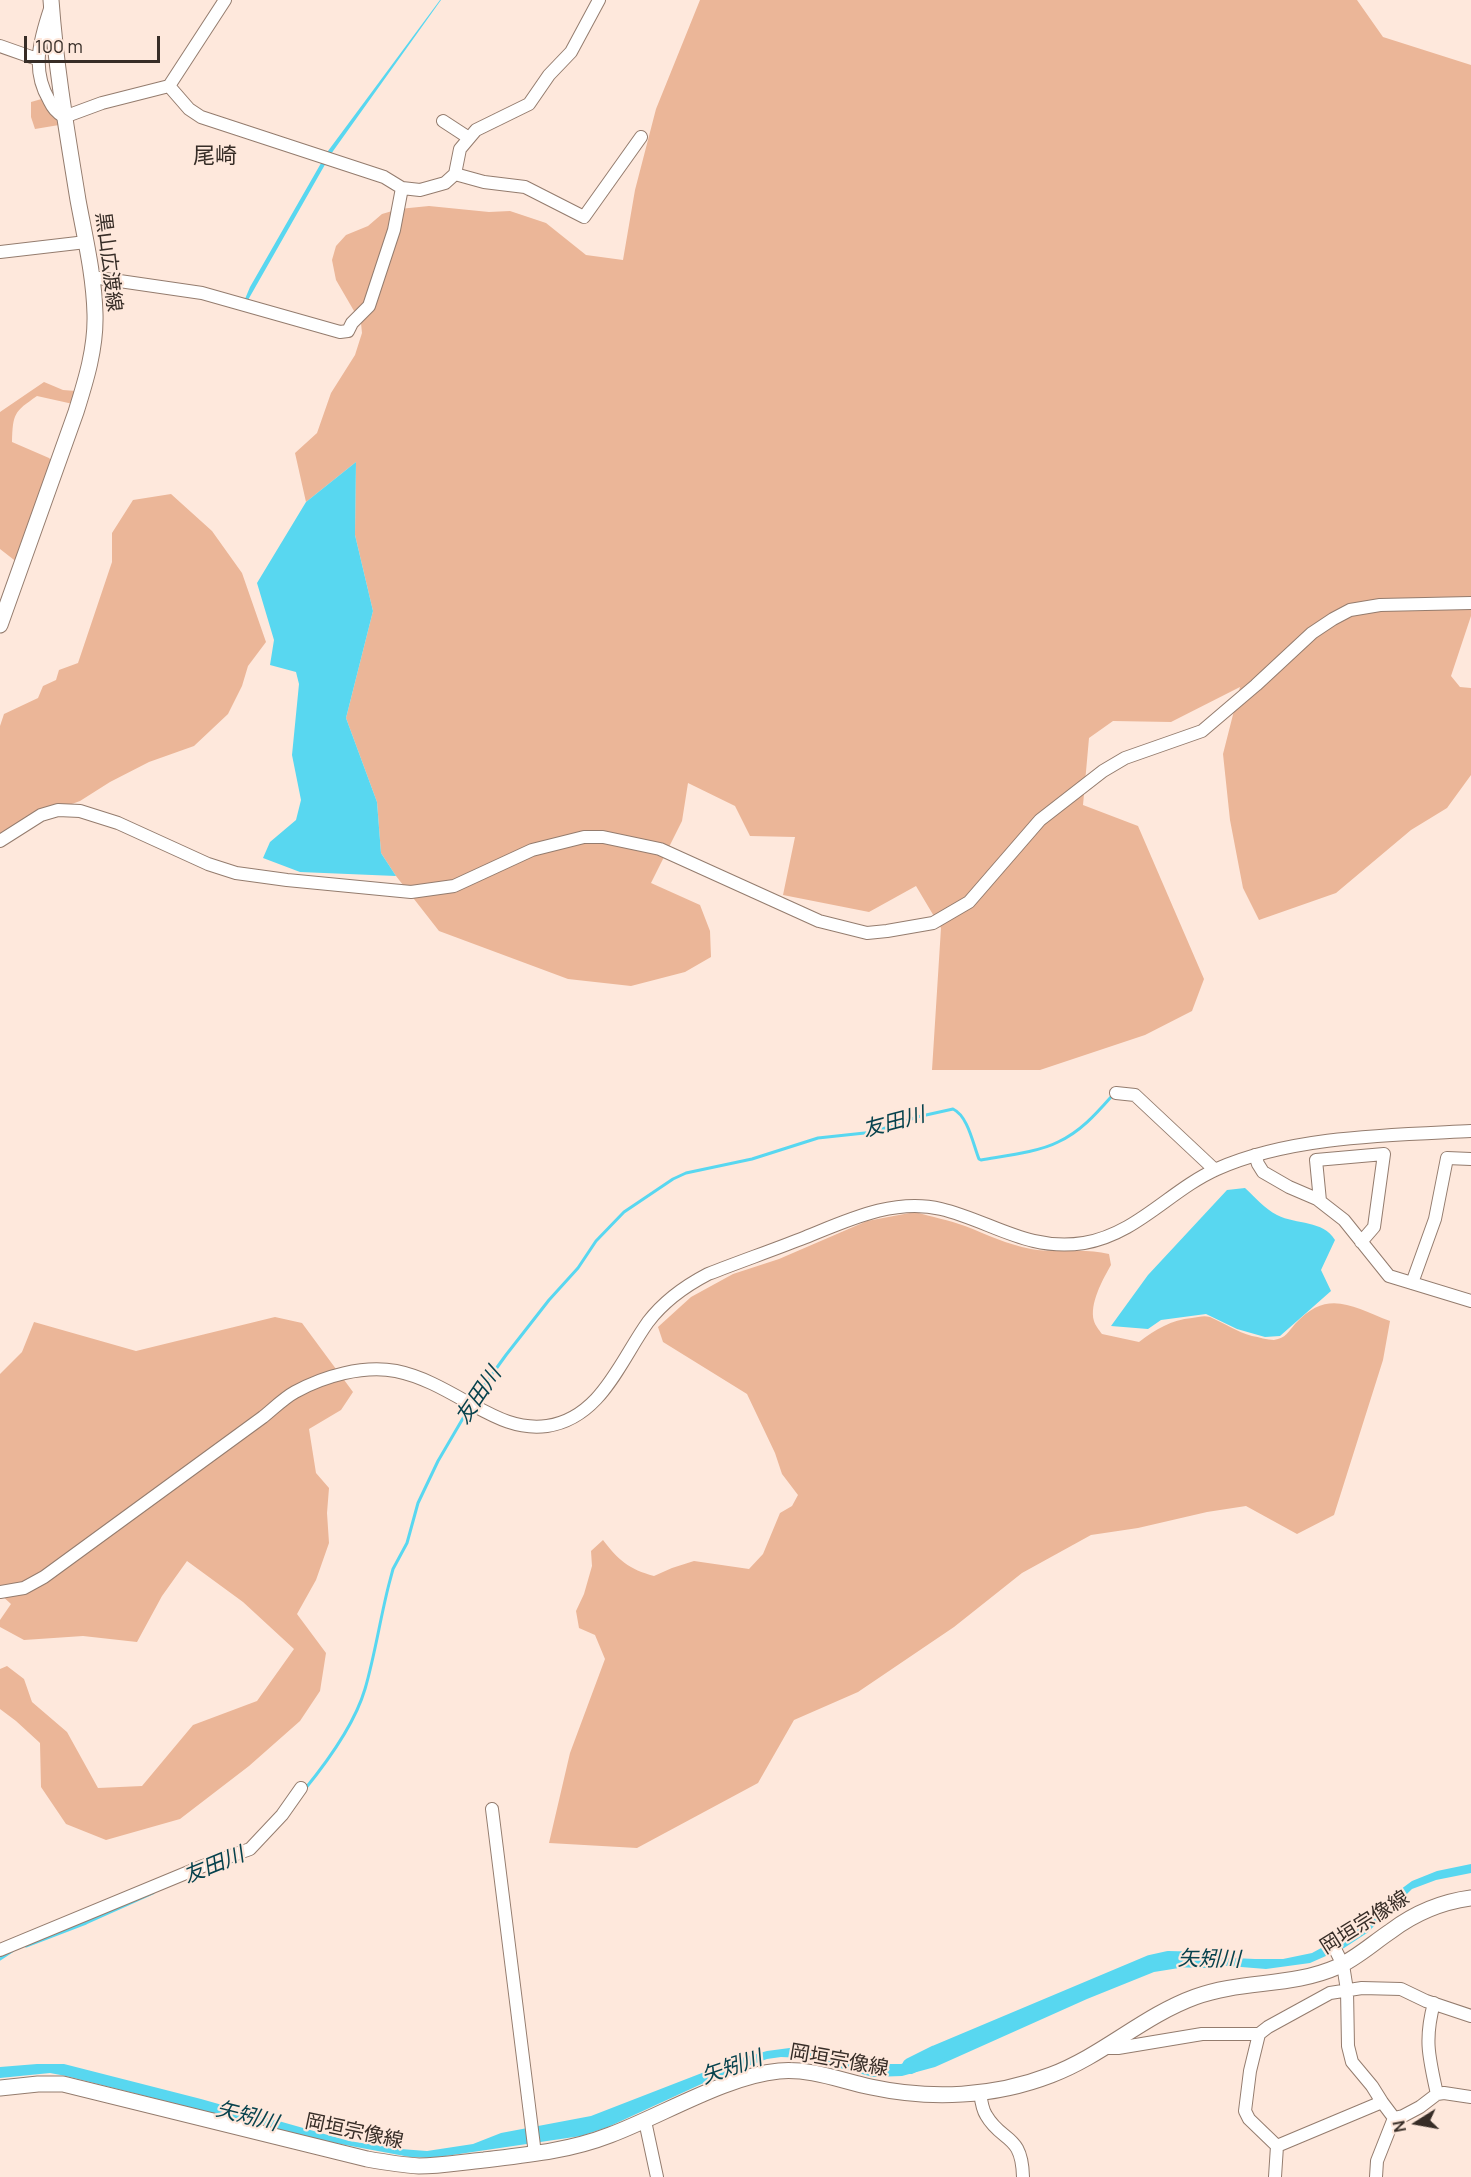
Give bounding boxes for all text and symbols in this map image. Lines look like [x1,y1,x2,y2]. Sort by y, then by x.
scale bar [27,24,164,62]
text: 100 m [35,34,83,58]
district label: 尾崎 [193,144,237,170]
street label: 黒山広渡線 [90,211,126,313]
water label: 友田川 [860,1103,928,1143]
water label: 友田川 [451,1363,507,1429]
water label: 友田川 [180,1843,248,1889]
street label: 岡垣宗像線 [1316,1886,1414,1960]
water label: 矢矧川 [1177,1947,1241,1973]
street label: 岡垣宗像線 [788,2040,890,2082]
water label: 矢矧川 [698,2046,766,2090]
north arrow [1387,2093,1447,2153]
water label: 矢矧川 [213,2097,281,2137]
street label: 岡垣宗像線 [303,2110,405,2154]
text: N [1387,2119,1411,2134]

